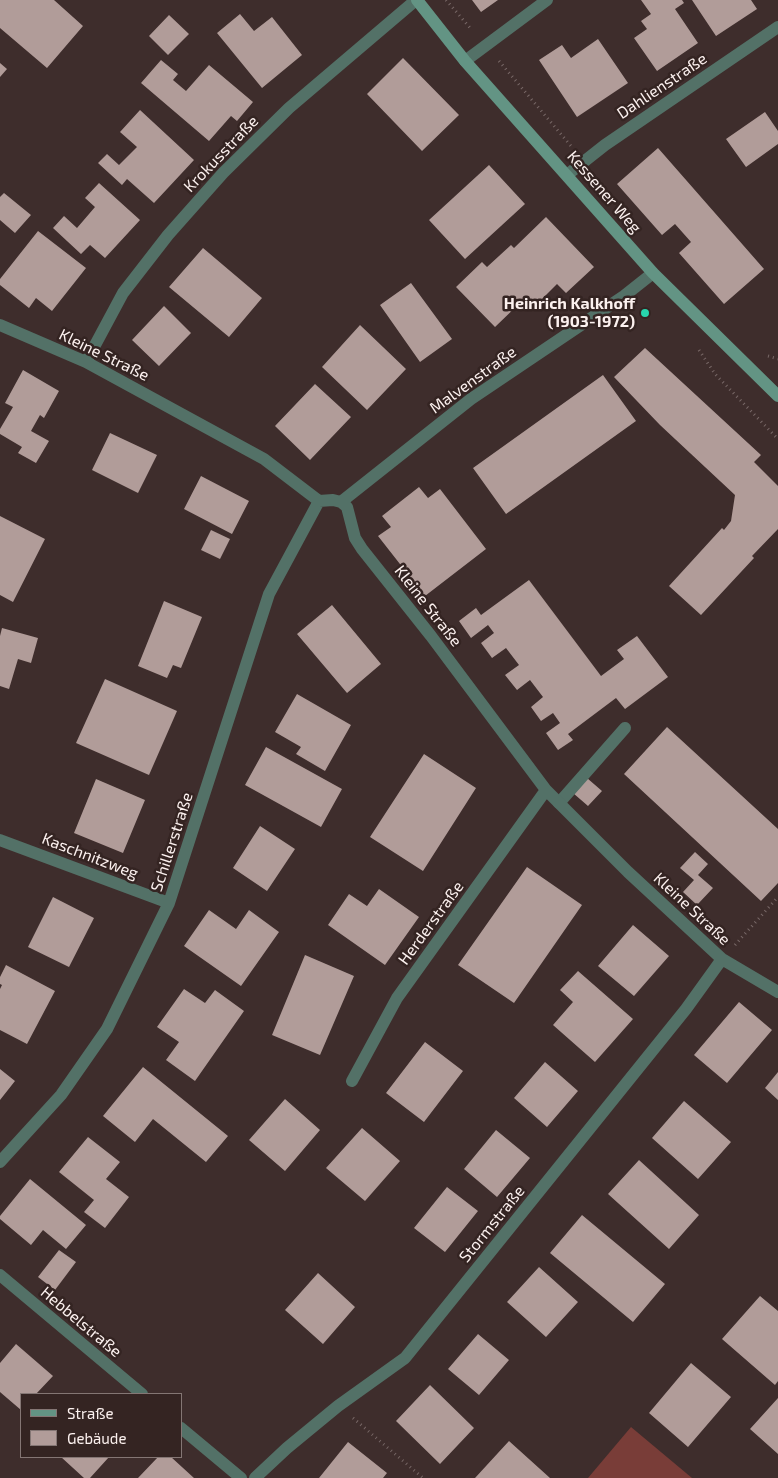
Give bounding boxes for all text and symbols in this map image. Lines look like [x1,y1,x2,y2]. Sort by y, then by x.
street label: Dahlienstraße [613,49,711,123]
street label: Krokusstraße [180,112,262,196]
street label: Kessener Weg [563,147,645,237]
place label: Heinrich Kalkhoff (1903-1972) [504,294,635,332]
marker: Heinrich Kalkhoff (1903-1972) [639,307,651,319]
street label: Kleine Straße [56,325,152,385]
street label: Malvenstraße [426,342,520,418]
street label: Kleine Straße [390,562,466,650]
street label: Schillerstraße [147,790,197,894]
street label: Kaschnitzweg [39,829,141,883]
street label: Kleine Straße [650,869,734,949]
street label: Herderstraße [394,878,468,968]
street label: Stormstraße [455,1182,529,1266]
street label: Hebbelstraße [37,1283,125,1361]
legend [20,1393,182,1458]
text: Straße [67,1404,113,1422]
text: Gebäude [67,1429,126,1447]

